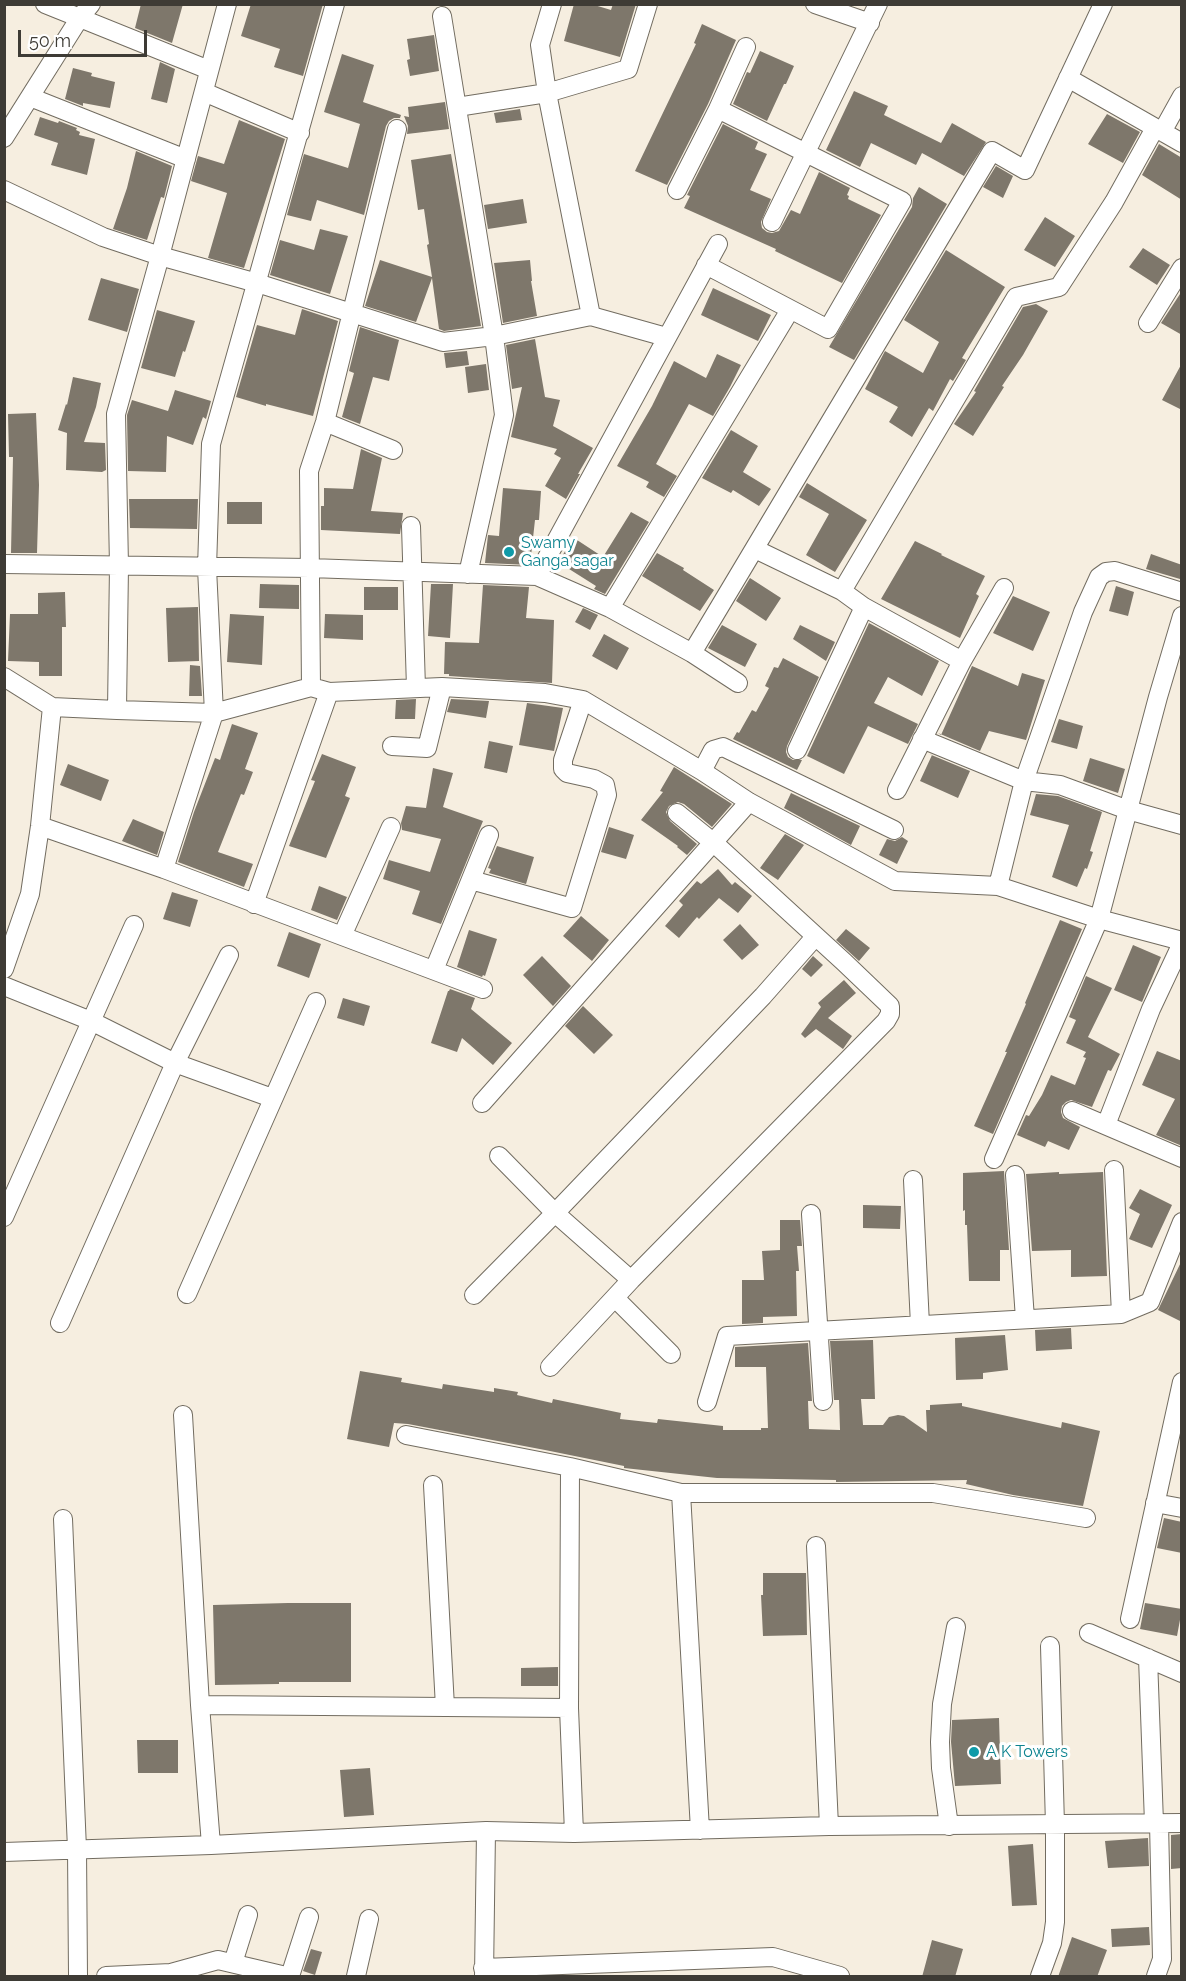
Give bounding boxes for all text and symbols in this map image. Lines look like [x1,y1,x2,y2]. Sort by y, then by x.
scale bar [21,18,150,56]
text: 50 m [29,30,71,51]
place label: Swamy Ganga sagar [521,533,614,571]
marker: Swamy Ganga sagar [502,545,516,559]
place label: A K Towers [986,1742,1068,1762]
marker: A K Towers [967,1745,981,1759]

